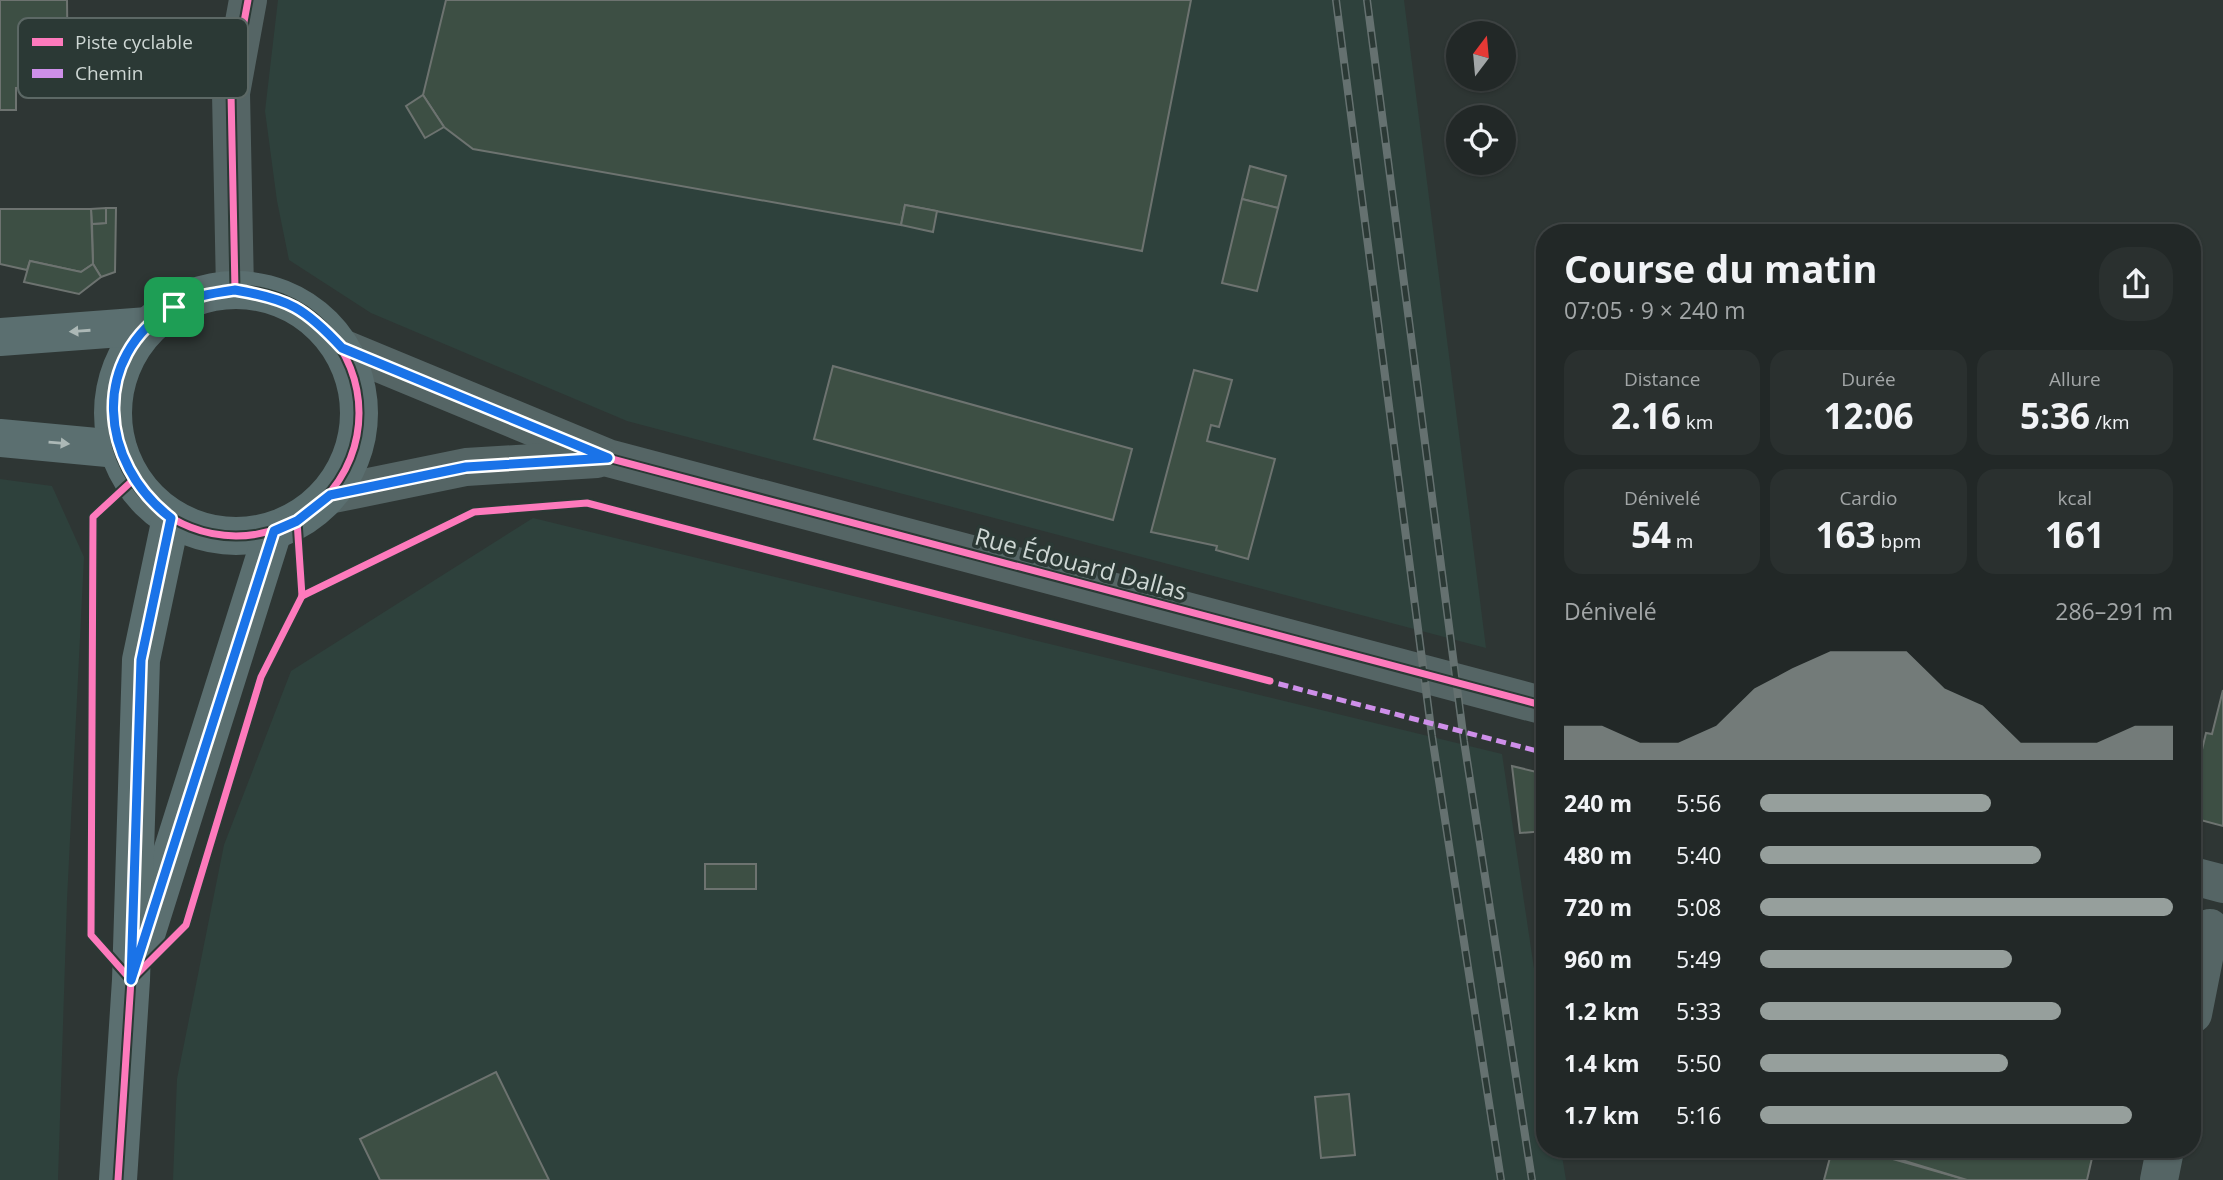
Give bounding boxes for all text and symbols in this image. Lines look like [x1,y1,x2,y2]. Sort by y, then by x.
legend [18,18,248,98]
north arrow [1446,21,1516,91]
map controls [1446,21,1516,175]
text: Piste cyclable [75,29,193,55]
text: Chemin [75,60,143,86]
button: locate [1446,105,1516,175]
text: Course du matin [1564,242,1877,294]
button: share [2099,247,2173,321]
pin [144,277,204,337]
icon: arrive [155,288,193,326]
text: 07:05 · 9 × 240 m [1564,294,1746,326]
one-way arrow [69,326,91,337]
text: Distance [1624,366,1700,392]
text: Durée [1841,366,1896,392]
text: Allure [2049,366,2101,392]
text: 2.16 [1611,392,1681,439]
text: 12:06 [1823,392,1914,439]
text: 5:36 [2020,392,2090,439]
text: km [1681,409,1713,435]
text: /km [2090,409,2130,435]
one-way arrow [48,438,70,449]
text: Dénivelé [1624,485,1700,511]
text: Cardio [1839,485,1898,511]
text: kcal [2058,485,2092,511]
text: 54 [1631,511,1671,558]
text: 163 [1816,511,1876,558]
text: 161 [2045,511,2105,558]
street label: Rue Édouard Dallas [971,519,1191,607]
text: m [1671,528,1693,554]
text: bpm [1876,528,1921,554]
text: Dénivelé [1564,595,1657,627]
text: 286–291 m [2055,595,2173,627]
text: 240 m [1564,787,1632,819]
text: 5:56 [1676,787,1722,819]
text: 480 m [1564,839,1632,871]
text: 5:40 [1676,839,1722,871]
text: 720 m [1564,891,1632,923]
text: 5:08 [1676,891,1722,923]
text: 960 m [1564,943,1632,975]
text: 5:49 [1676,943,1722,975]
text: 1.2 km [1564,995,1640,1027]
text: 5:33 [1676,995,1722,1027]
text: 1.4 km [1564,1047,1640,1079]
text: 5:50 [1676,1047,1722,1079]
text: 1.7 km [1564,1099,1640,1131]
text: 5:16 [1676,1099,1722,1131]

